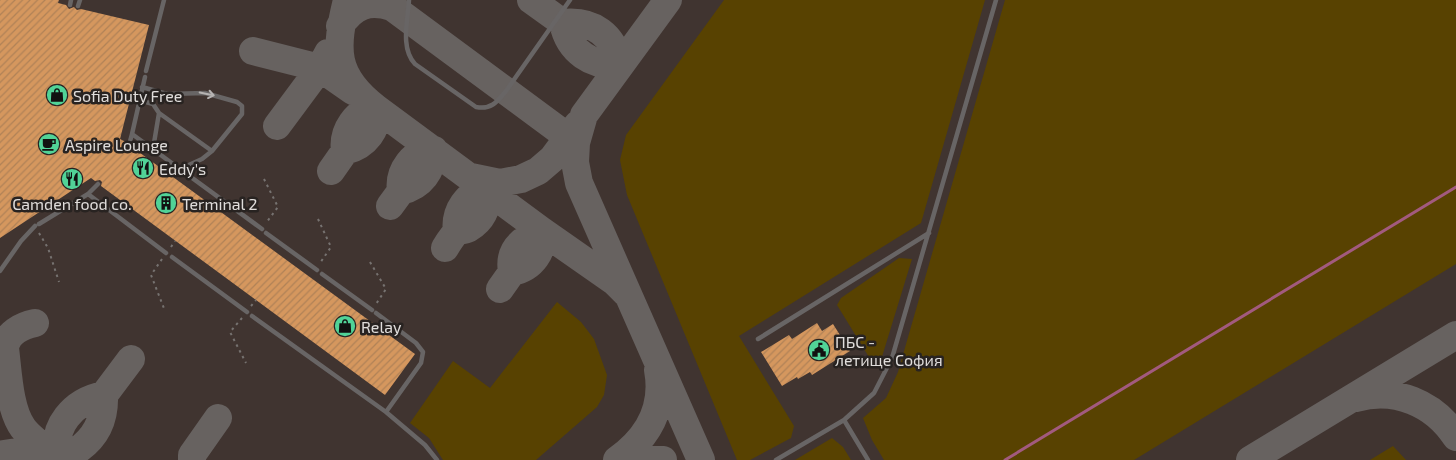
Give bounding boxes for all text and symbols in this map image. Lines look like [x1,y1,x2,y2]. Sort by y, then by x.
shop icon: Sofia Duty Free [45,83,69,107]
place label: Sofia Duty Free [73,86,182,105]
one-way arrow [199,90,215,99]
cafe icon: Aspire Lounge [37,132,61,156]
place label: Aspire Lounge [65,135,168,154]
restaurant icon: Eddy's [131,156,155,180]
place label: Eddy's [159,159,206,178]
restaurant icon: Camden food co. [60,167,84,191]
building icon: Terminal 2 [154,191,178,215]
place label: Camden food co. [12,194,132,213]
place label: Terminal 2 [182,194,258,213]
shop icon: Relay [333,314,357,338]
place label: Relay [361,317,402,336]
place label: ПБС - летище София [835,332,943,369]
public building icon: ПБС - летище София [807,338,831,362]

